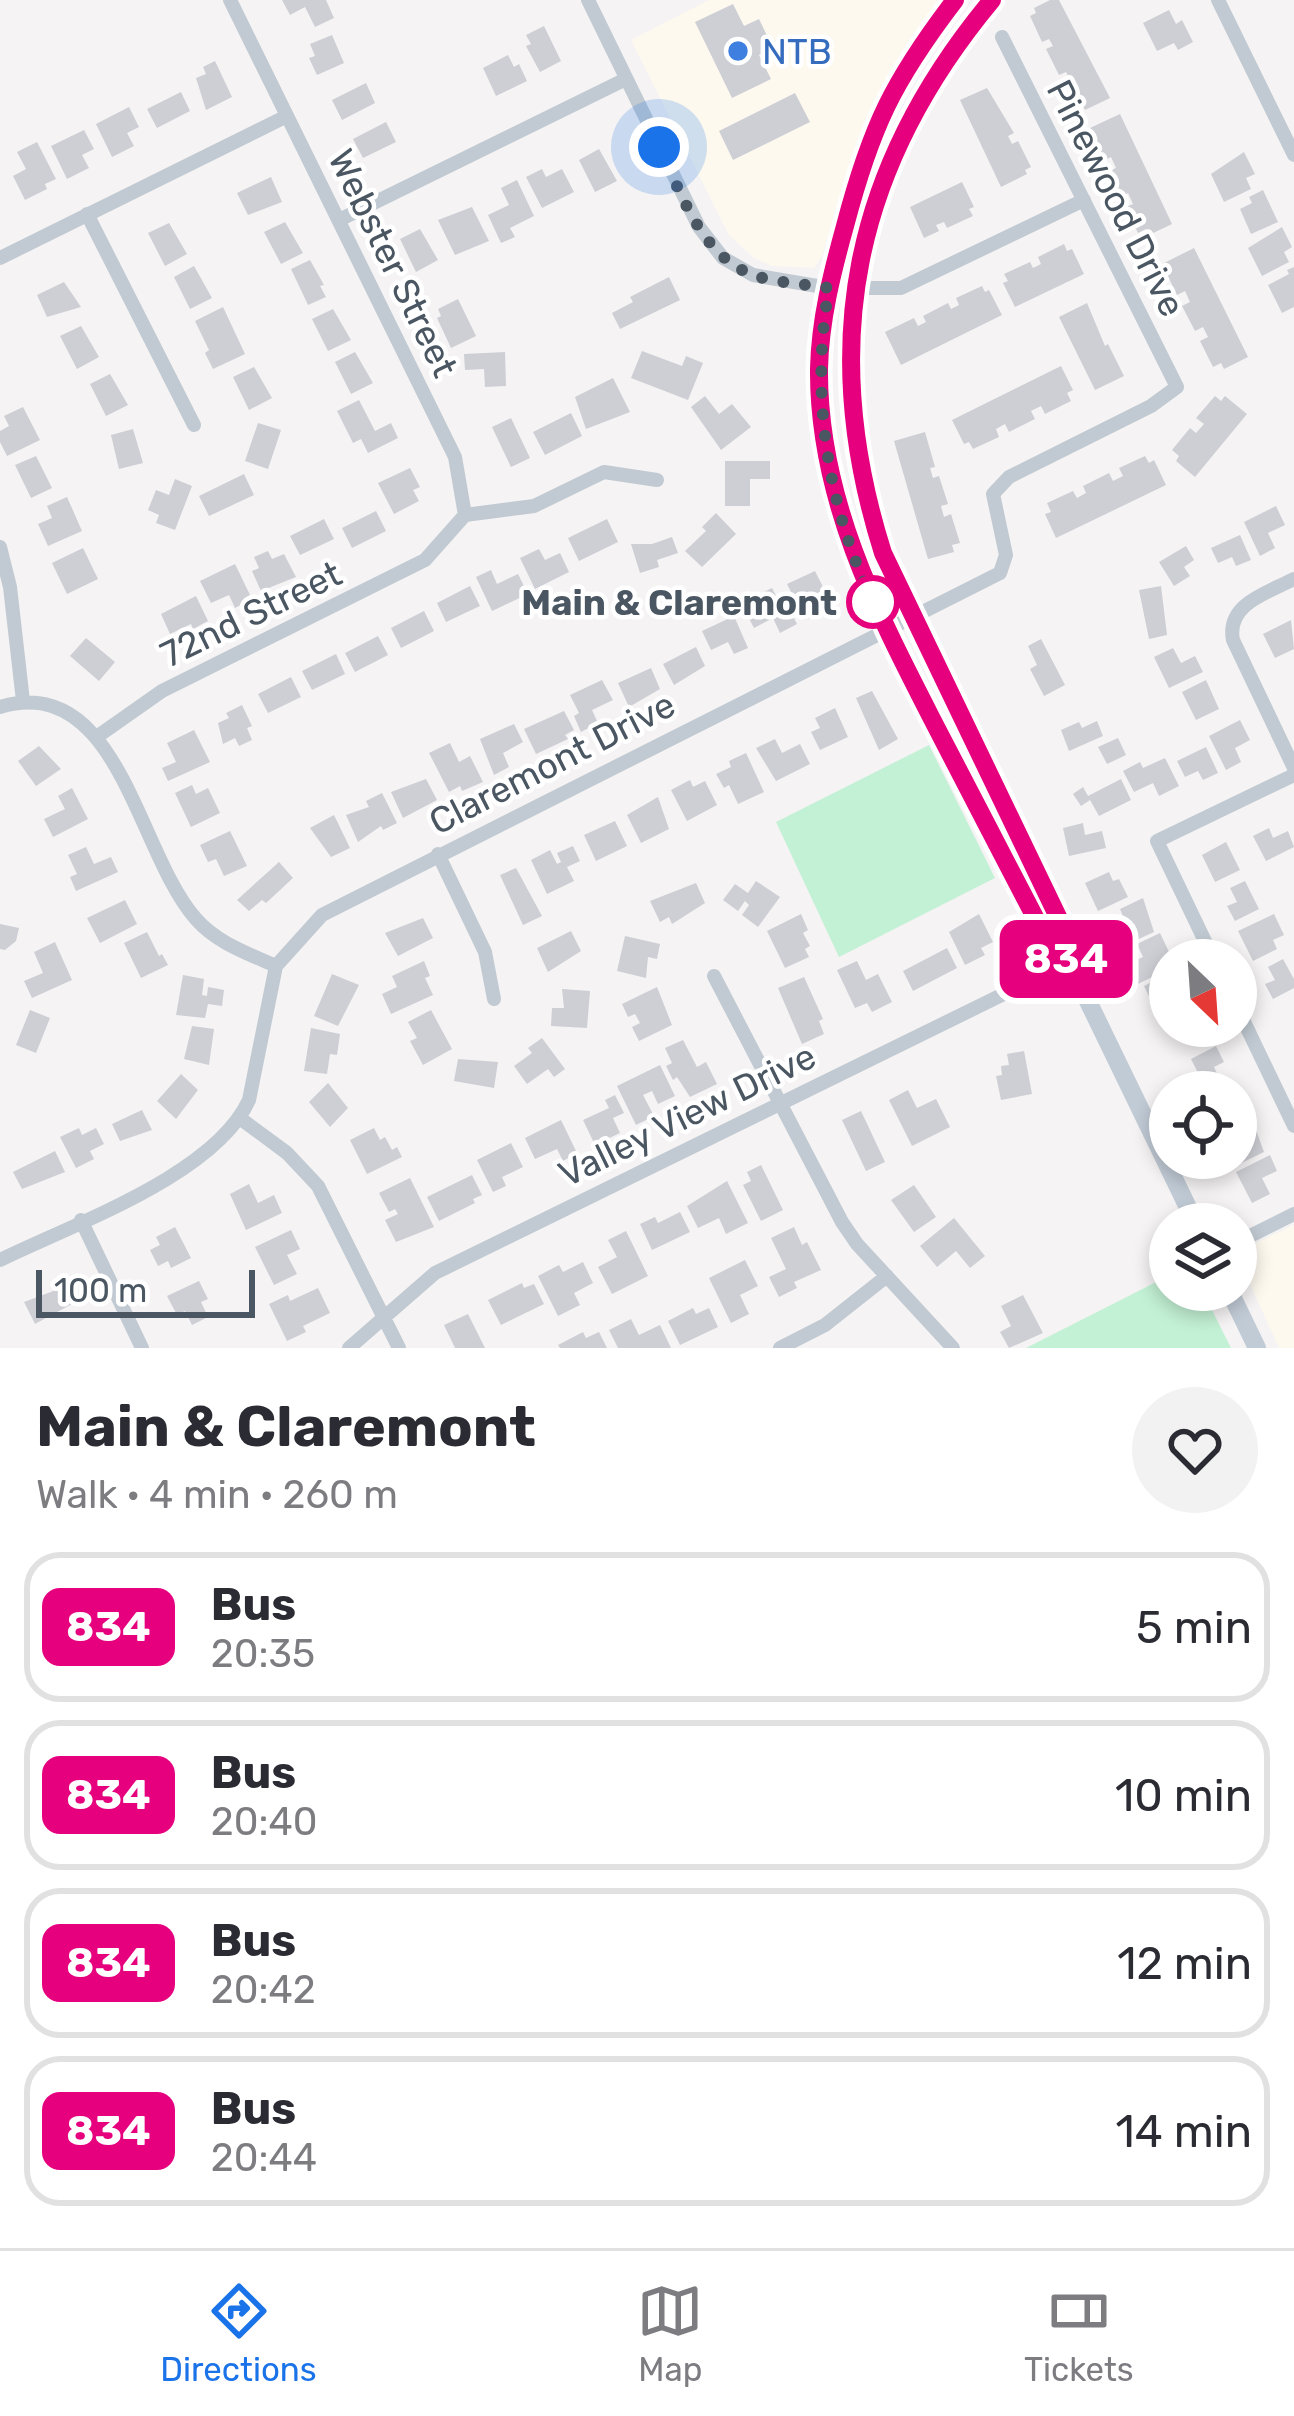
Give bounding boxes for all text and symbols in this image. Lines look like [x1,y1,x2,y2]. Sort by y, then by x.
place label: NTB [762,30,832,73]
marker: NTB [725,38,751,64]
street label: Pinewood Drive [1038,72,1194,324]
your location [629,117,689,177]
street label: Webster Street [319,142,467,384]
street label: 72nd Street [154,552,348,676]
marker: Main & Claremont [848,577,898,627]
place label: Main & Claremont [521,581,837,624]
street label: Claremont Drive [422,683,682,843]
line badge: 834 [997,920,1135,998]
text: 834 [1024,934,1108,984]
north arrow [1149,939,1257,1047]
map controls [1149,939,1257,1311]
street label: Valley View Drive [552,1034,822,1196]
button: locate [1149,1071,1257,1179]
button: layers [1149,1203,1257,1311]
scale bar [36,1264,255,1317]
text: 100 m [54,1271,147,1310]
button: heart [1132,1387,1258,1513]
text: Main & Claremont [36,1393,536,1460]
text: Walk · 4 min · 260 m [36,1472,398,1518]
text: Bus [211,1578,296,1631]
text: 5 min [1136,1601,1252,1654]
text: 834 [66,1602,151,1652]
text: 20:35 [211,1631,315,1677]
text: Bus [211,1746,296,1799]
text: 10 min [1115,1769,1252,1822]
text: 834 [66,1770,151,1820]
text: 20:40 [211,1799,317,1845]
text: Bus [211,1914,296,1967]
text: 12 min [1117,1937,1252,1990]
text: 834 [66,1938,151,1988]
text: 20:42 [211,1967,316,2013]
text: Bus [211,2082,296,2135]
text: 14 min [1116,2105,1252,2158]
text: 834 [66,2106,151,2156]
text: 20:44 [211,2135,317,2181]
tab: Directions [160,2278,317,2389]
tab: Map [637,2278,703,2389]
tab: Tickets [1024,2278,1134,2389]

